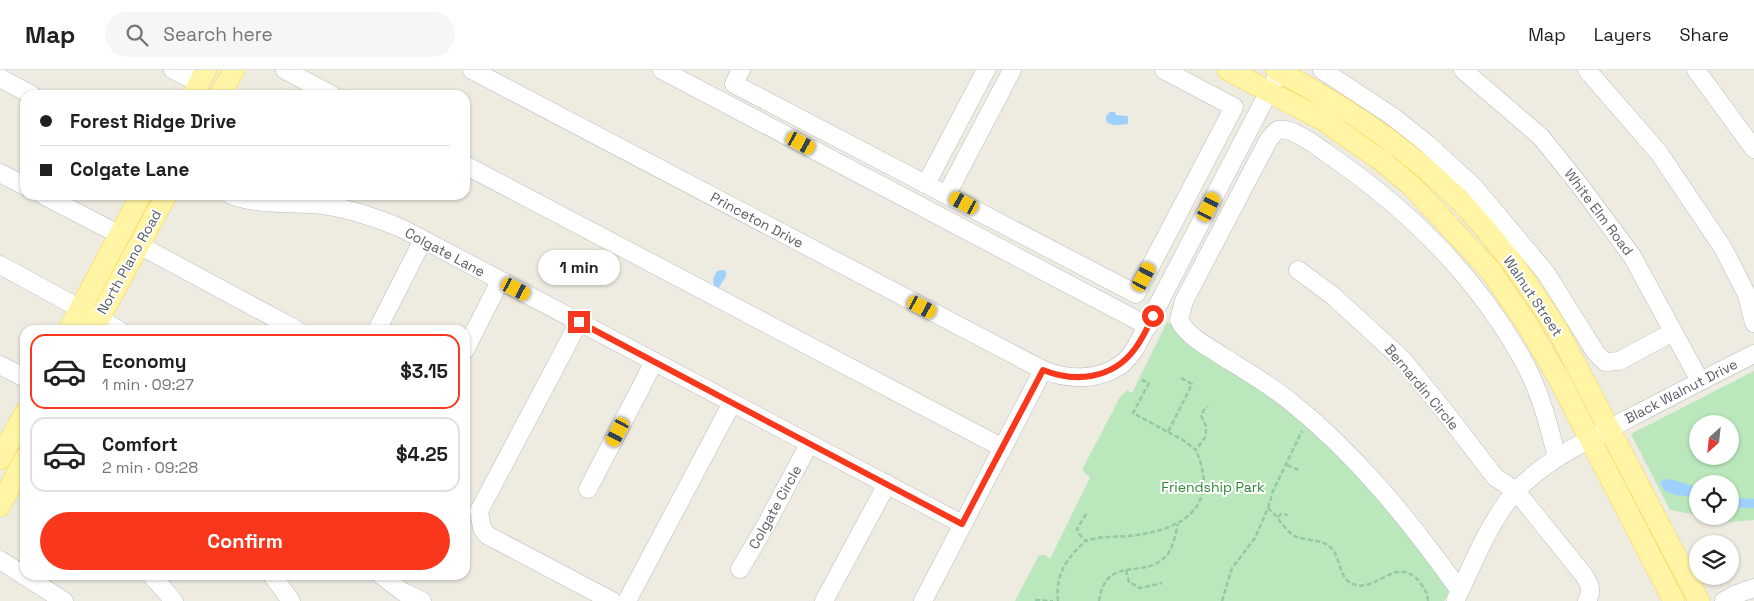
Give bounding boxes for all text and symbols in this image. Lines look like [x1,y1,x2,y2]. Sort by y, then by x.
search box [105,12,455,57]
text: Map [25,19,75,50]
icon: search [123,21,151,49]
text: Search here [163,22,273,47]
text: Map [1528,23,1566,46]
text: Layers [1594,23,1651,46]
text: Share [1679,23,1729,46]
text: Forest Ridge Drive [70,109,237,134]
car [784,129,817,157]
text: Colgate Lane [70,157,189,182]
street label: White Elm Road [1561,165,1637,259]
street label: Princeton Drive [707,188,807,252]
car [947,189,980,217]
car [1195,190,1222,224]
street label: North Plano Road [93,206,165,318]
street label: Colgate Lane [402,223,488,281]
callout: 1 min [538,250,620,284]
street label: Walnut Street [1499,252,1567,340]
text: 1 min [559,257,599,278]
car [1130,260,1157,294]
car [499,276,532,302]
car [905,293,938,321]
route start [1142,305,1164,327]
route end [568,311,590,333]
street label: Bernardin Circle [1381,340,1463,434]
icon: car [42,349,87,394]
text: Economy [102,349,186,374]
street label: Black Walnut Drive [1622,355,1740,427]
text: $3.15 [400,359,448,384]
text: 1 min · 09:27 [102,374,194,395]
car [604,415,631,449]
north arrow [1689,415,1739,465]
map controls [1689,415,1739,585]
icon: car [42,432,87,477]
text: Comfort [102,432,178,457]
text: $4.25 [396,442,448,467]
text: 2 min · 09:28 [102,457,198,478]
street label: Colgate Circle [745,462,805,552]
button: locate [1689,475,1739,525]
park label: Friendship Park [1161,478,1265,496]
button: Confirm [40,512,450,570]
button: layers [1689,535,1739,585]

